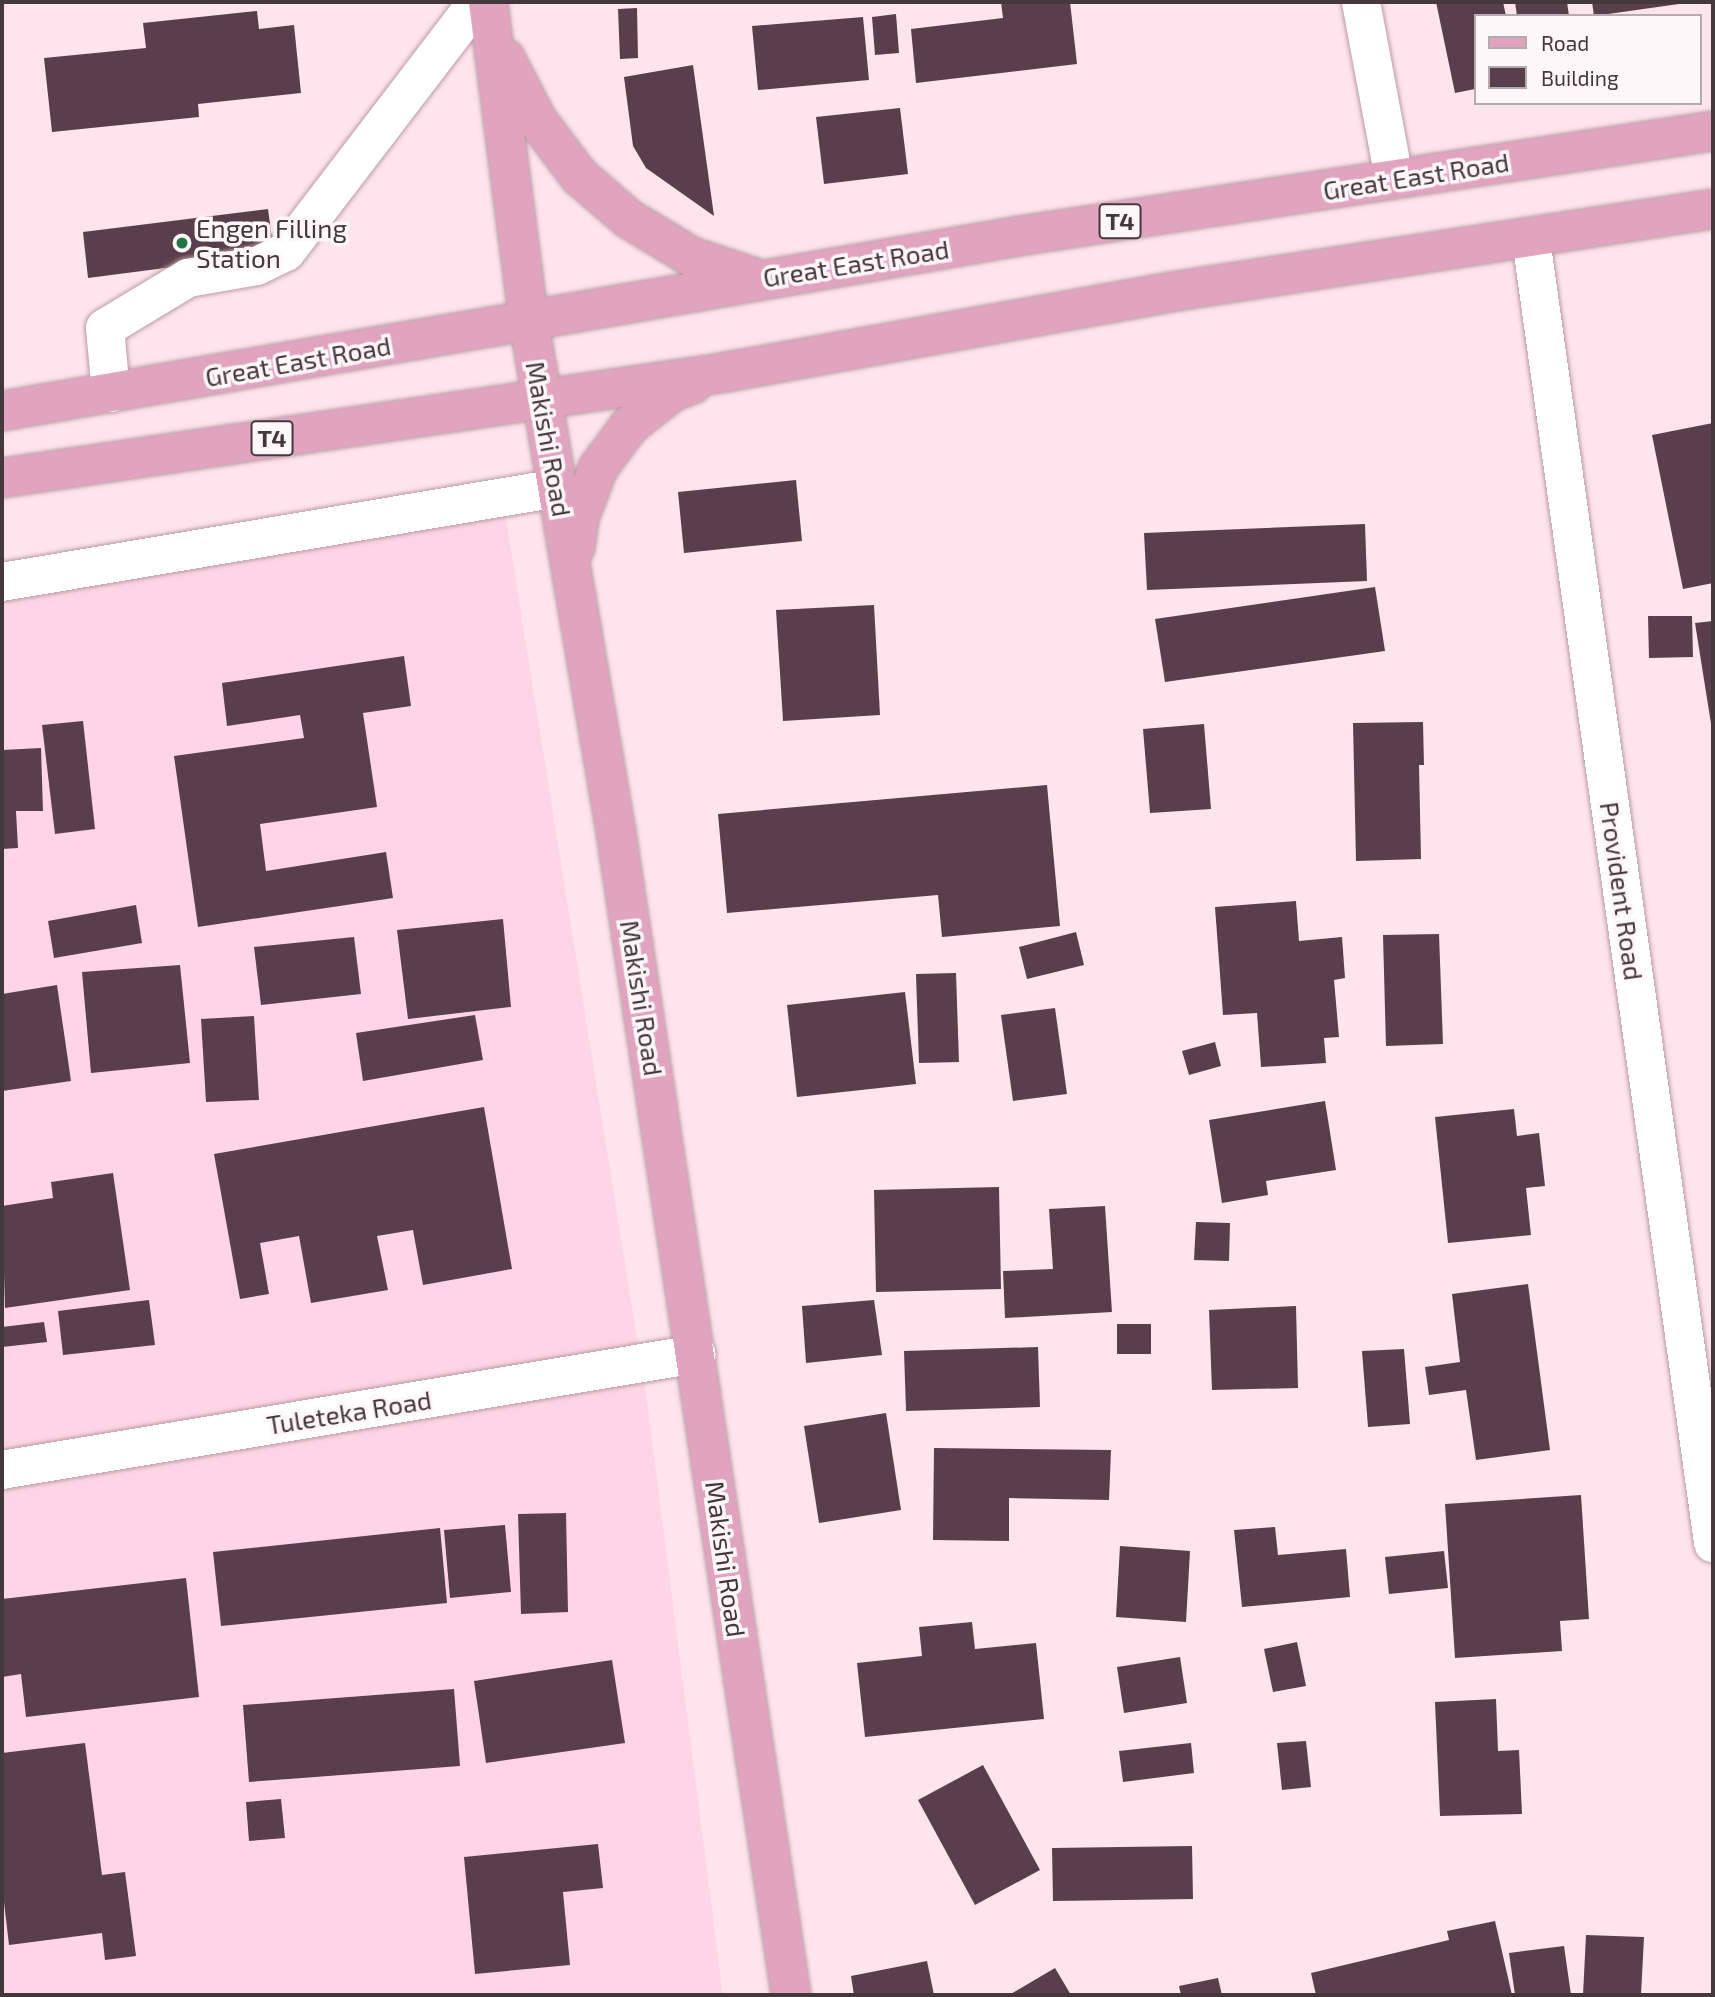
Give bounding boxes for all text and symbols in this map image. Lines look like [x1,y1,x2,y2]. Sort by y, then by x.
legend [1474,14,1701,105]
text: Road [1541,30,1589,55]
text: Building [1541,65,1619,90]
street label: Great East Road [1321,146,1511,206]
road number: T4 [1097,201,1143,242]
place label: Engen Filling Station [196,212,347,274]
street label: Great East Road [761,233,951,293]
marker: Engen Filling Station [174,235,190,251]
street label: Great East Road [203,329,393,393]
street label: Makishi Road [520,359,578,519]
road number: T4 [249,418,295,458]
street label: Provident Road [1594,800,1650,982]
street label: Makishi Road [614,918,670,1078]
street label: Tuleteka Road [264,1384,434,1440]
street label: Makishi Road [700,1479,752,1639]

